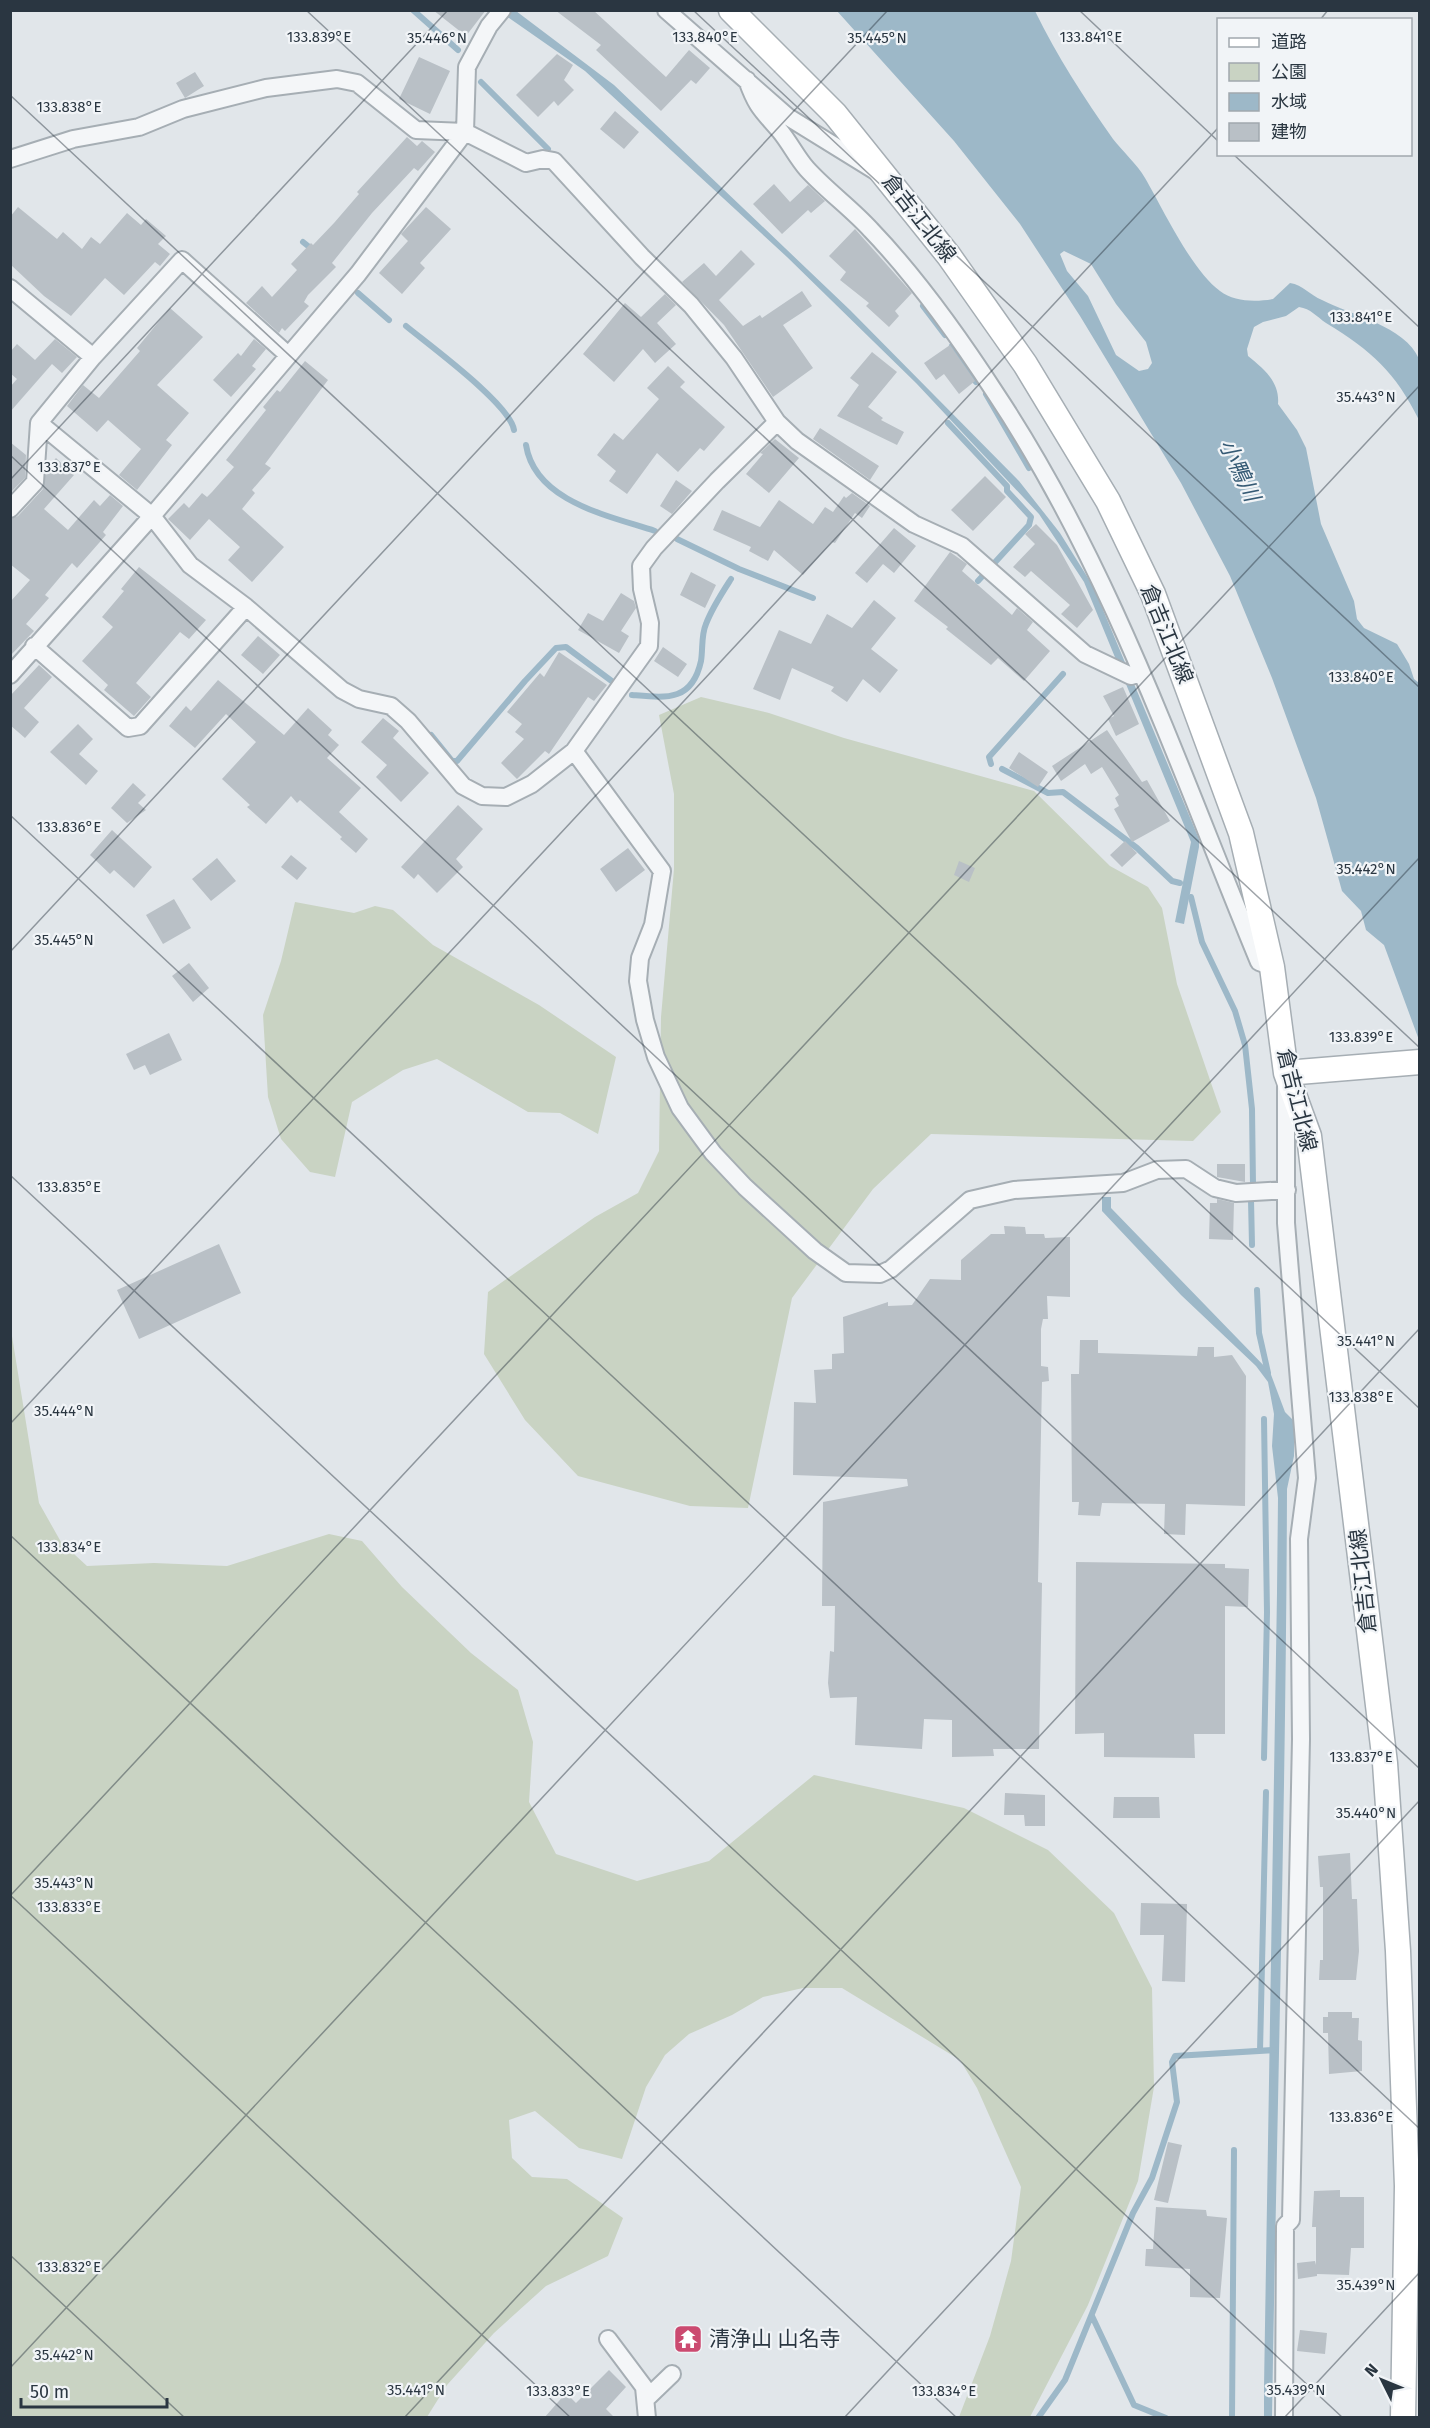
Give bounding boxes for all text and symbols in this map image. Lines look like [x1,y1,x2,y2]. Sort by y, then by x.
legend [1217,18,1412,156]
text: 133.839°E [287,28,351,46]
text: 133.840°E [672,28,738,46]
text: 133.841°E [1060,28,1122,46]
text: 35.446°N [407,29,467,47]
text: 35.445°N [847,29,907,47]
text: 道路 [1271,31,1307,53]
text: 公園 [1271,61,1307,83]
text: 水域 [1271,91,1307,113]
text: 133.838°E [37,98,101,116]
text: 建物 [1271,121,1307,143]
street label: 倉吉江北線 [876,169,962,267]
text: 133.841°E [1330,308,1392,326]
text: 35.443°N [1336,388,1396,406]
water label: 小鴨川 [1213,435,1267,508]
text: 133.837°E [37,458,101,476]
street label: 倉吉江北線 [1135,580,1199,688]
text: 133.840°E [1328,668,1394,686]
text: 133.836°E [37,818,101,836]
text: 35.442°N [1336,860,1396,878]
text: 35.445°N [34,931,94,949]
text: 133.839°E [1329,1028,1393,1046]
street label: 倉吉江北線 [1272,1046,1322,1154]
text: 133.835°E [37,1178,101,1196]
text: 35.441°N [1337,1332,1395,1350]
text: 133.838°E [1329,1388,1393,1406]
text: 35.444°N [34,1402,94,1420]
street label: 倉吉江北線 [1345,1527,1381,1635]
text: 133.834°E [37,1538,101,1556]
text: 133.837°E [1329,1748,1393,1766]
text: 35.440°N [1336,1804,1396,1822]
text: 35.443°N [34,1874,94,1892]
text: 133.833°E [37,1898,101,1916]
text: 133.836°E [1329,2108,1393,2126]
text: 133.832°E [37,2258,101,2276]
text: 35.439°N [1336,2276,1396,2294]
temple icon: 清浄山 山名寺 [672,2323,704,2355]
place label: 清浄山 山名寺 [709,2326,841,2352]
text: 35.442°N [34,2346,94,2364]
north arrow [1352,2350,1412,2410]
text: N [1361,2360,1382,2380]
scale bar [21,2371,166,2409]
text: 50 m [30,2381,69,2403]
text: 35.441°N [387,2381,445,2399]
text: 35.439°N [1266,2381,1326,2399]
text: 133.833°E [526,2382,590,2400]
text: 133.834°E [912,2382,976,2400]

